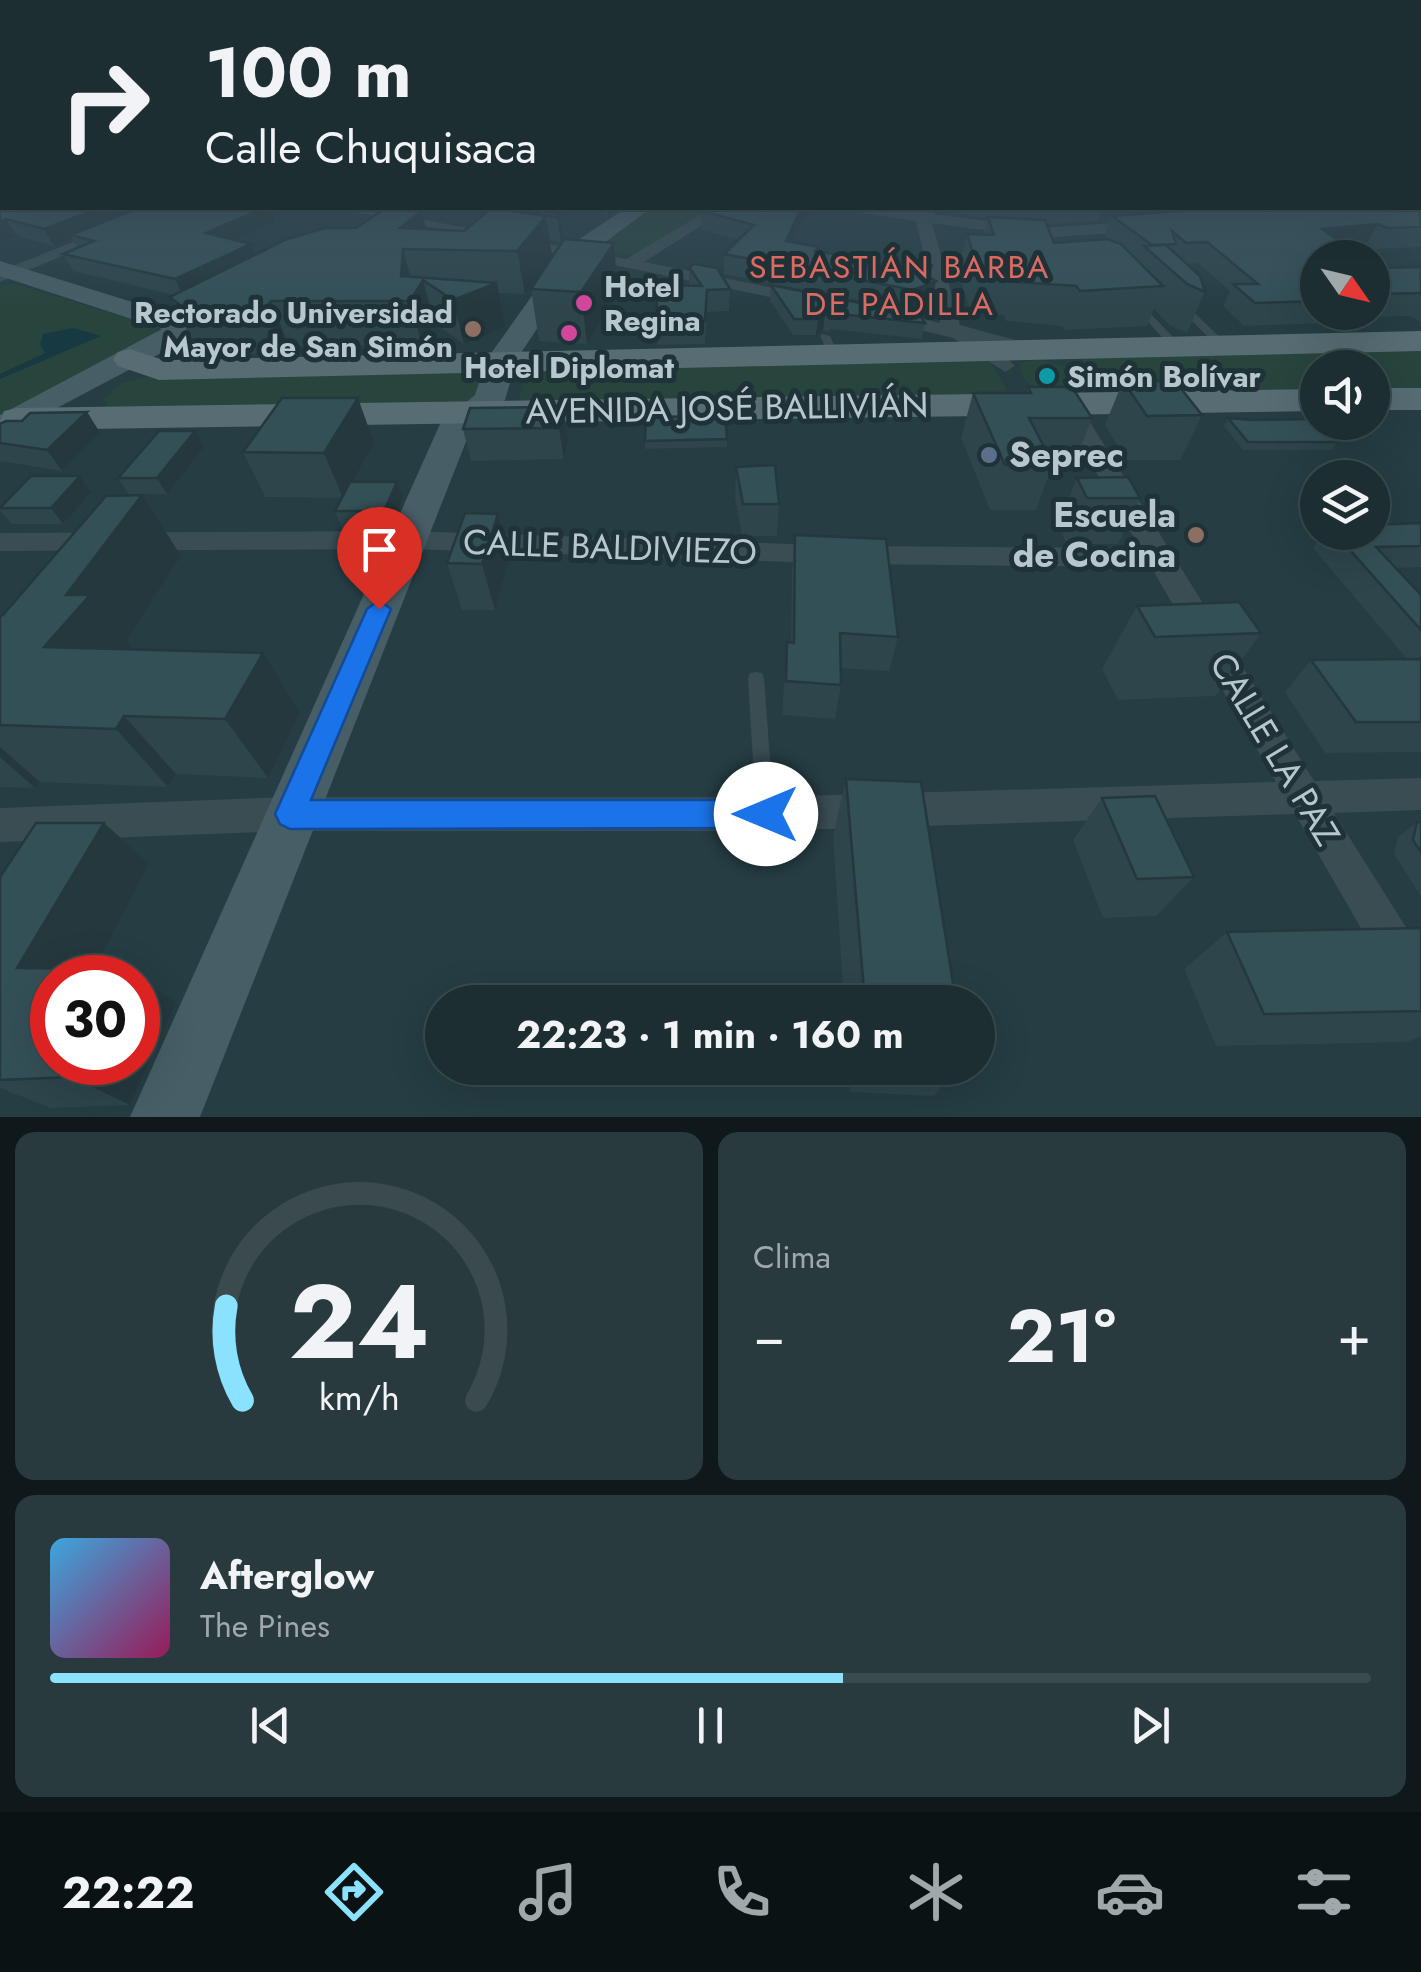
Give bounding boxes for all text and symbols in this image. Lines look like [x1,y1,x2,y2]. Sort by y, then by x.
text: 100 m [205,22,412,123]
icon: right [40,40,170,170]
text: Calle Chuquisaca [205,115,537,180]
north arrow [1300,240,1390,330]
map controls [1300,240,1390,550]
district label: SEBASTIÁN BARBA DE PADILLA [749,244,1051,327]
place label: Hotel Regina [604,265,701,342]
place label: Rectorado Universidad Mayor de San Simón [134,291,453,368]
marker: Hotel Regina [573,292,595,314]
marker: Rectorado Universidad Mayor de San Simón [462,318,484,340]
marker: Hotel Diplomat [558,322,580,344]
place label: Hotel Diplomat [464,346,674,389]
button: sound [1300,350,1390,440]
place label: Simón Bolívar [1067,355,1262,398]
marker: Simón Bolívar [1036,365,1058,387]
street label: AVENIDA JOSÉ BALLIVIÁN [525,379,929,437]
place label: Seprec [1009,430,1124,480]
marker: Seprec [978,444,1000,466]
button: layers [1300,460,1390,550]
place label: Escuela de Cocina [1013,490,1176,580]
pin [337,507,422,610]
street label: CALLE BALDIVIEZO [462,517,758,577]
icon: arrive [352,522,407,577]
marker: Escuela de Cocina [1185,524,1207,546]
street label: CALLE LA PAZ [1198,643,1352,855]
position arrow [714,762,818,866]
speed limit sign: 30 [30,955,160,1085]
text: 22:23 · 1 min · 160 m [516,1007,904,1062]
text: Clima [753,1234,831,1280]
text: 24 [289,1247,429,1397]
text: 21° [1006,1282,1116,1390]
text: − [753,1296,785,1376]
text: + [1337,1296,1371,1376]
text: km/h [319,1372,399,1423]
text: Afterglow [200,1548,374,1603]
text: The Pines [200,1603,330,1649]
icon: previous [243,1698,298,1753]
icon: pause [683,1698,738,1753]
icon: next [1123,1698,1178,1753]
icon: directions [319,1857,389,1927]
icon: music [513,1857,583,1927]
icon: phone [707,1857,777,1927]
icon: climate [901,1857,971,1927]
icon: car [1095,1857,1165,1927]
icon: filters [1289,1857,1359,1927]
text: 22:22 [62,1860,195,1925]

